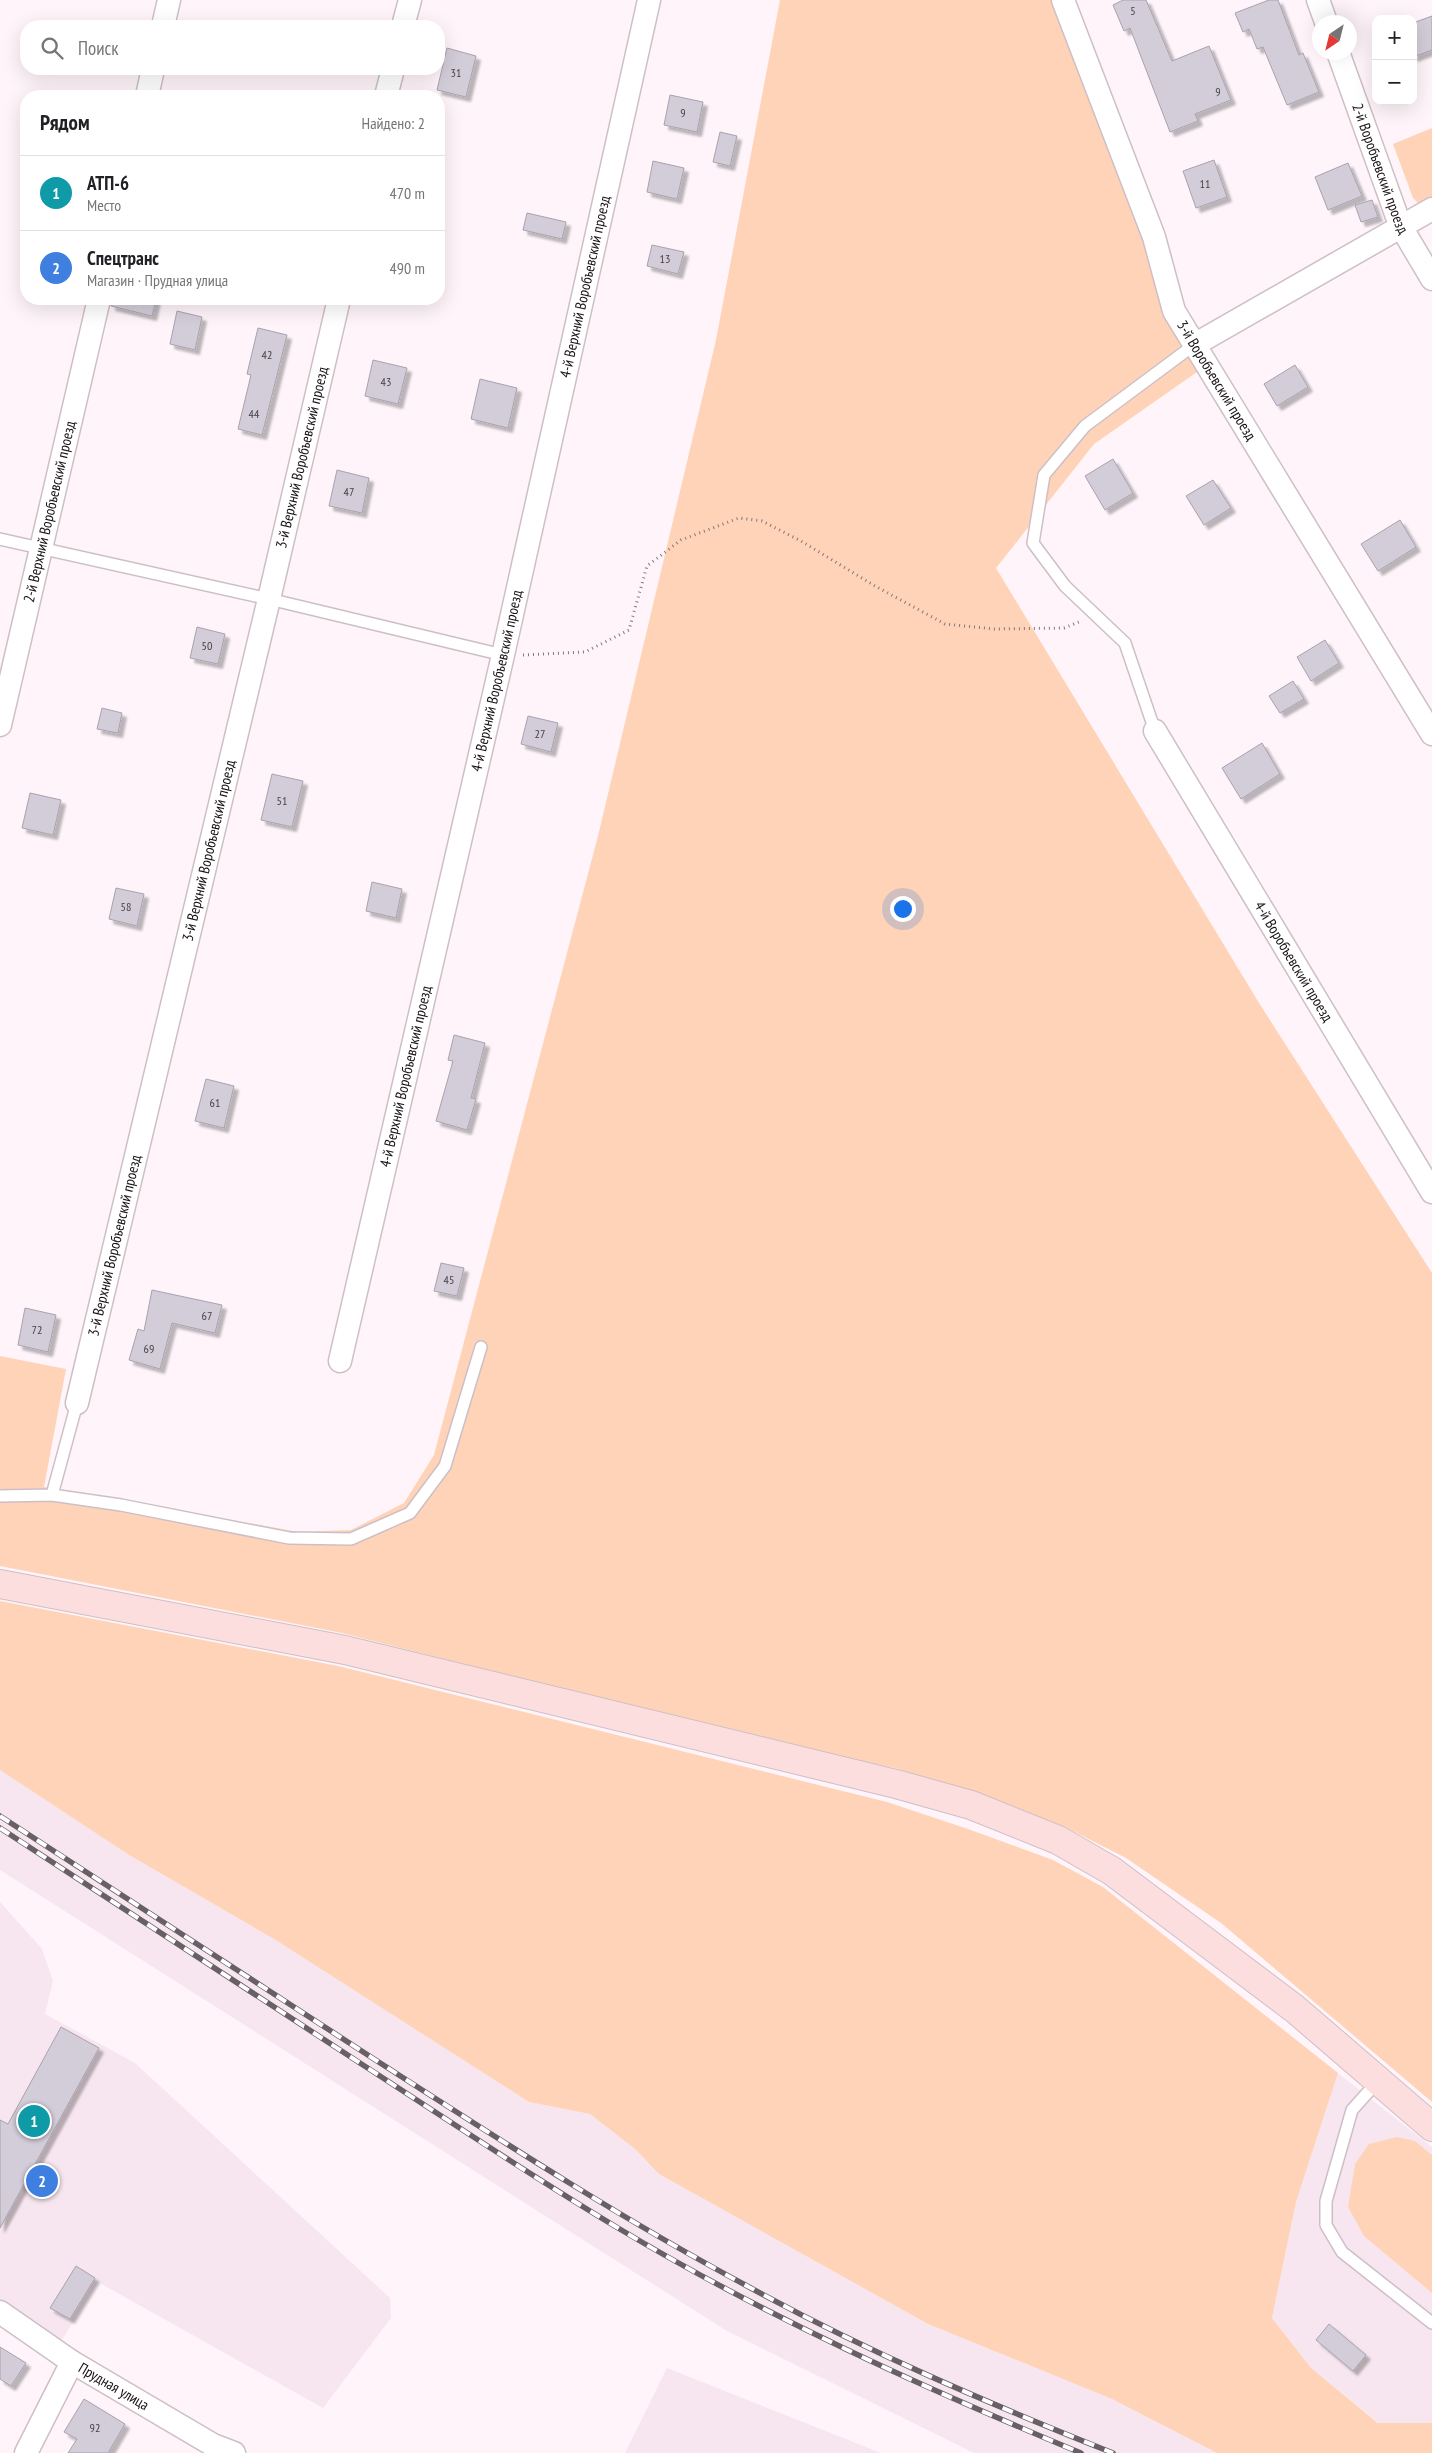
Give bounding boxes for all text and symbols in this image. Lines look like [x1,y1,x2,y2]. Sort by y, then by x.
house number: 5 [1130,3,1136,18]
north arrow [1312,15,1357,60]
map controls [1372,15,1417,105]
button: + [1372,15,1417,60]
search box [20,20,445,75]
icon: search [38,34,66,62]
text: Поиск [78,36,119,60]
button: − [1372,60,1417,105]
house number: 31 [451,65,461,80]
house number: 9 [1215,84,1221,99]
street label: 2-й Воробъевский проезд [1348,101,1413,237]
house number: 9 [680,105,686,120]
text: Рядом [40,109,90,136]
text: Найдено: 2 [362,113,425,133]
text: АТП-6 [87,171,129,195]
house number: 11 [1200,176,1210,191]
text: 1 [52,183,60,203]
text: 470 m [390,183,425,203]
street label: 4-й Верхний Воробъевский проезд [555,193,614,379]
text: Место [87,195,121,215]
text: Спецтранс [87,246,159,270]
house number: 13 [660,251,670,266]
text: 2 [52,258,60,278]
text: 490 m [390,258,425,278]
text: Магазин · Прудная улица [87,270,228,290]
street label: 3-й Воробъевский проезд [1173,317,1261,444]
house number: 42 [262,347,272,362]
street label: 3-й Верхний Воробъевский проезд [271,364,332,550]
house number: 43 [381,374,391,389]
house number: 44 [249,406,260,421]
street label: 2-й Верхний Воробъевский проезд [19,419,79,604]
house number: 47 [344,484,354,499]
street label: 4-й Верхний Воробъевский проезд [466,588,526,773]
house number: 50 [202,638,212,653]
house number: 27 [535,726,545,741]
street label: 3-й Верхний Воробъевский проезд [178,757,239,943]
house number: 51 [277,793,287,808]
your location [890,896,916,922]
street label: 4-й Воробъевский проезд [1251,898,1338,1025]
house number: 58 [121,899,131,914]
street label: 4-й Верхний Воробъевский проезд [375,983,435,1169]
house number: 61 [210,1095,220,1110]
street label: 3-й Верхний Воробъевский проезд [83,1152,145,1338]
house number: 45 [444,1272,454,1287]
house number: 67 [202,1308,212,1323]
house number: 72 [32,1322,42,1337]
house number: 69 [144,1341,154,1356]
pin: 1 [18,2102,50,2140]
pin: 2 [26,2162,58,2200]
street label: Прудная улица [75,2358,153,2414]
house number: 92 [90,2420,100,2435]

